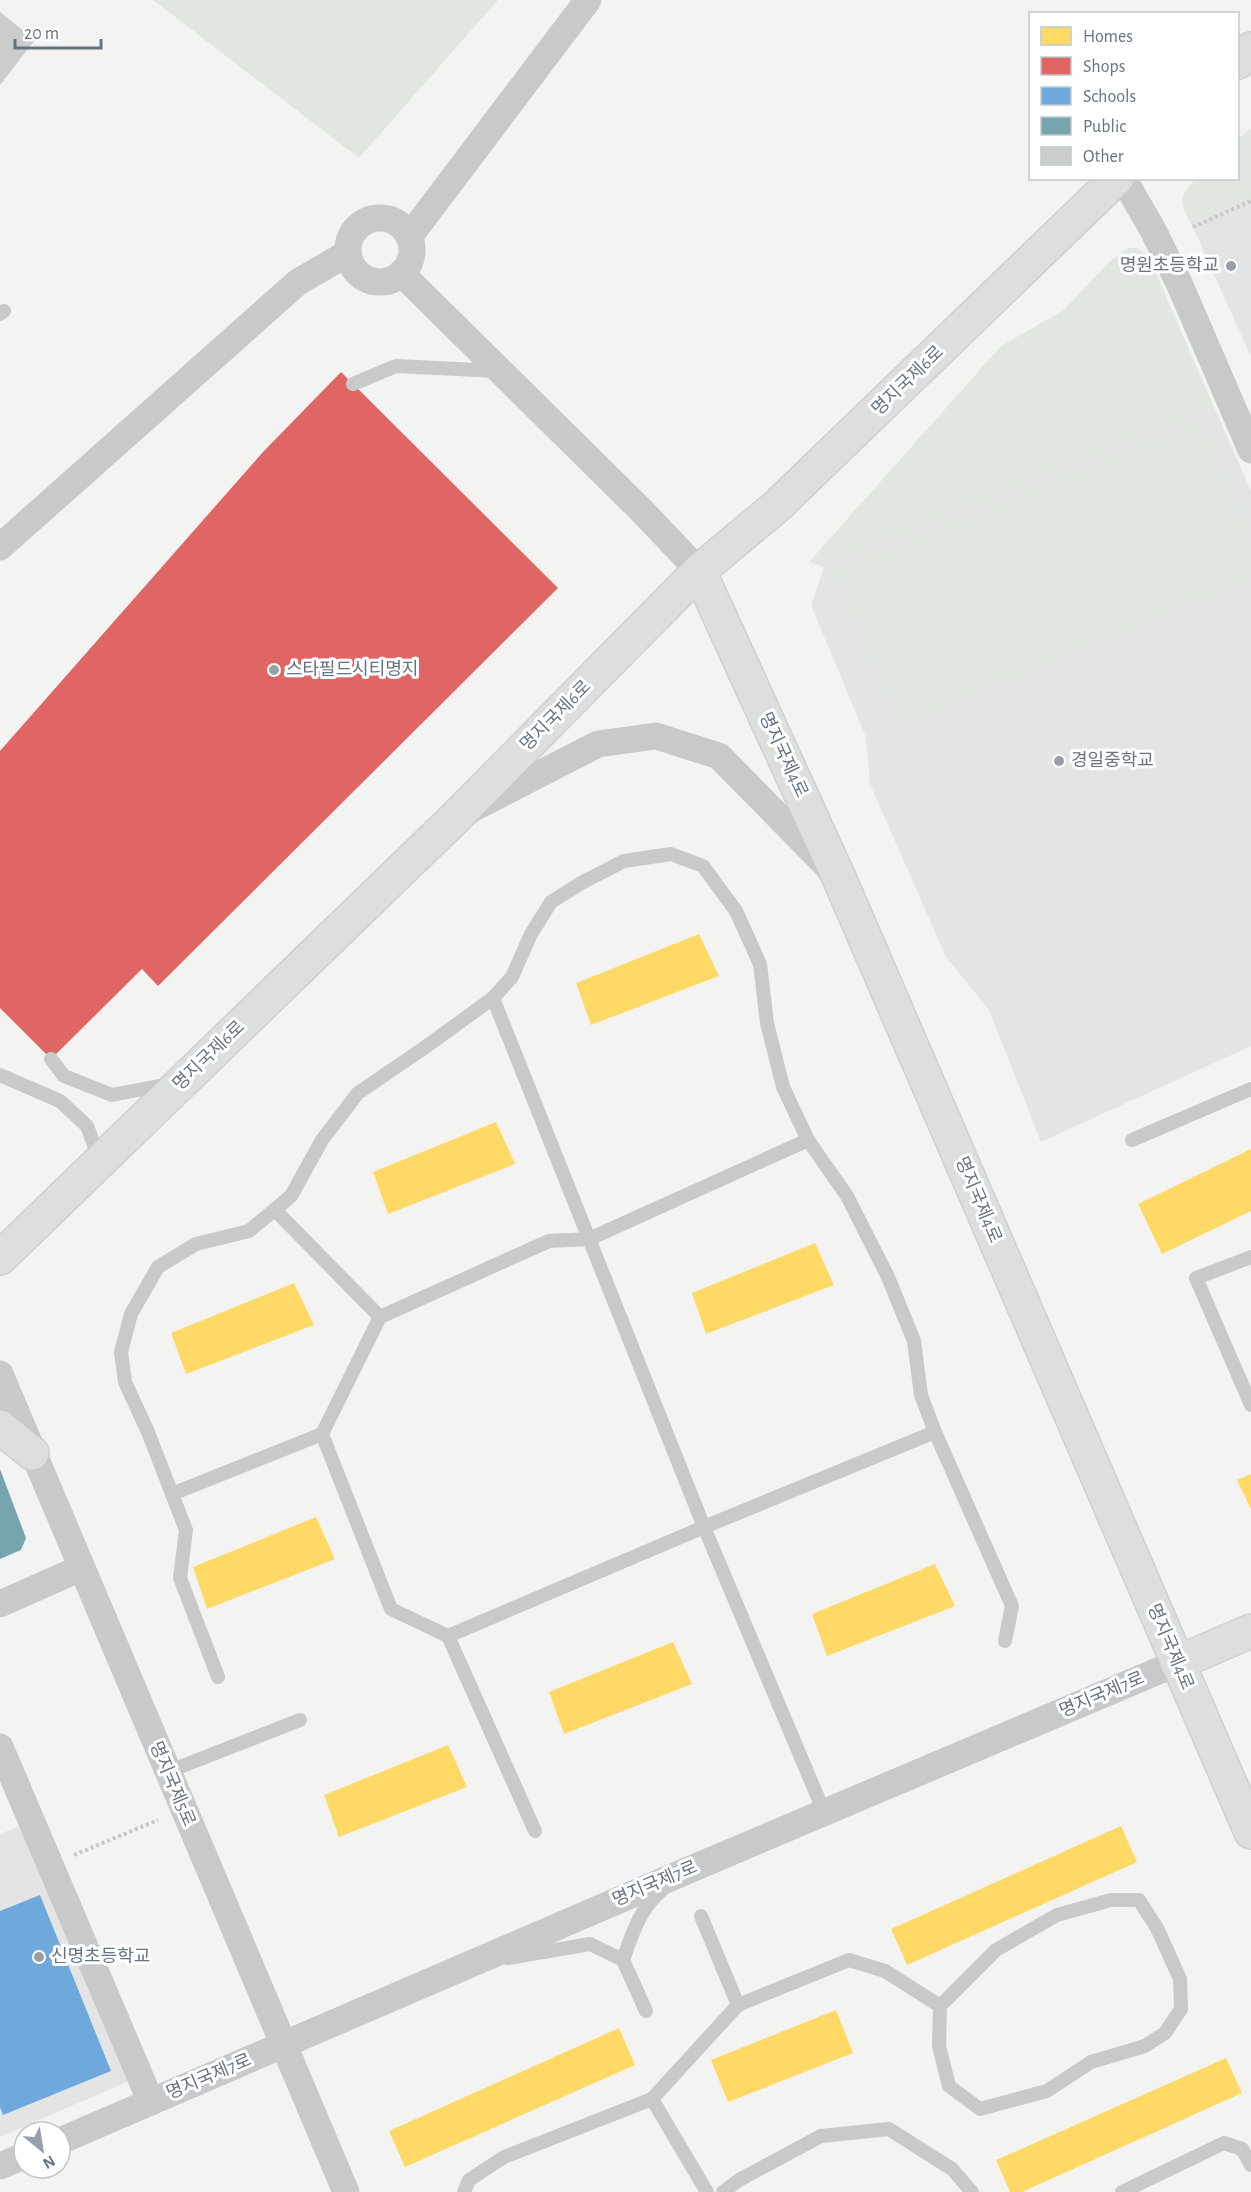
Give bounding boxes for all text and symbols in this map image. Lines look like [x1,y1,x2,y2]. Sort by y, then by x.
scale bar [15,12,100,50]
legend [1029,12,1239,180]
text: 20 m [24,25,59,43]
text: Homes [1083,28,1133,46]
text: Shops [1083,58,1125,76]
text: Schools [1083,88,1136,106]
text: Public [1083,118,1126,136]
text: Other [1083,148,1124,166]
place label: 명원초등학교 [1120,256,1219,275]
marker: 명원초등학교 [1224,259,1238,273]
street label: 명지국제6로 [868,341,947,419]
place label: 스타필드시티명지 [286,659,418,679]
marker: 스타필드시티명지 [267,663,281,677]
street label: 명지국제6로 [516,676,595,755]
street label: 명지국제4로 [756,709,812,800]
place label: 경일중학교 [1071,751,1154,770]
marker: 경일중학교 [1052,754,1066,768]
street label: 명지국제6로 [169,1016,248,1094]
street label: 명지국제4로 [952,1154,1006,1246]
street label: 명지국제4로 [1144,1601,1198,1693]
street label: 명지국제7로 [1056,1667,1147,1721]
street label: 명지국제5로 [146,1738,200,1829]
street label: 명지국제7로 [609,1856,700,1910]
place label: 신명초등학교 [51,1947,150,1966]
marker: 신명초등학교 [32,1950,46,1964]
street label: 명지국제7로 [163,2049,254,2103]
north arrow [12,2120,72,2180]
text: N [40,2152,58,2172]

